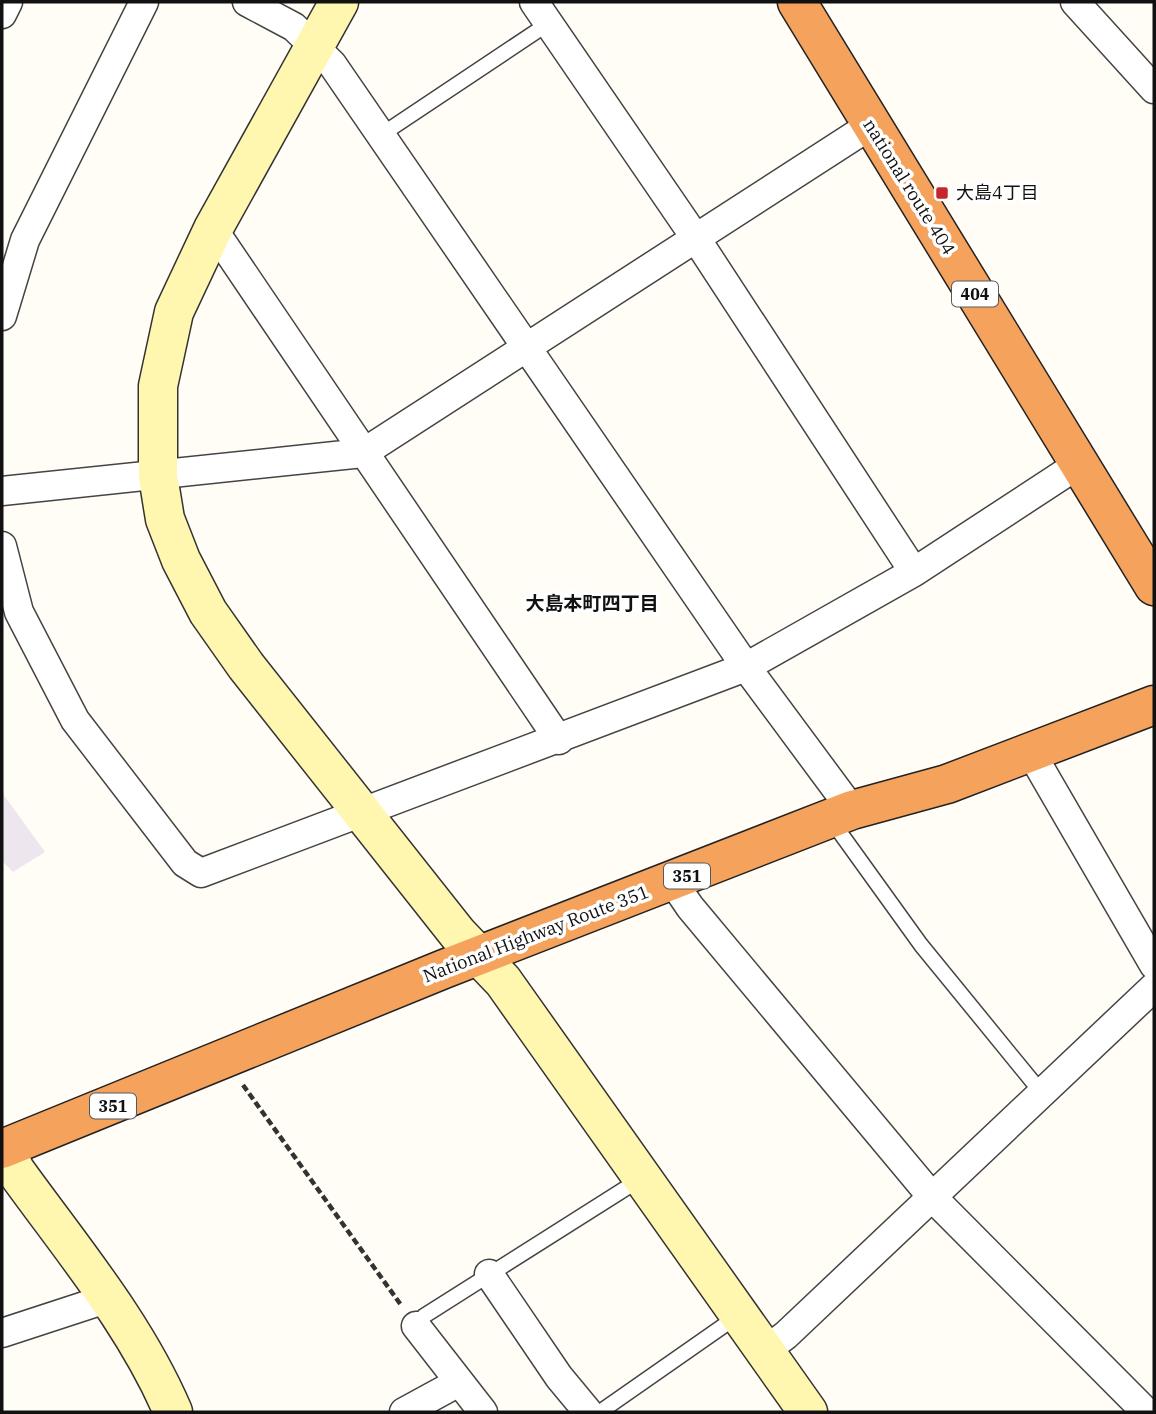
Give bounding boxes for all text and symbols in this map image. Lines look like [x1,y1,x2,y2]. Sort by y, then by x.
street label: national route 404 [858,114,961,259]
place label: 大島4丁目 [956,181,1039,204]
marker: 大島4丁目 [934,185,950,201]
road number: 404 [952,282,998,306]
district label: 大島本町四丁目 [525,591,659,615]
road number: 351 [664,863,710,888]
street label: National Highway Route 351 [420,880,652,987]
road number: 351 [90,1094,136,1118]

